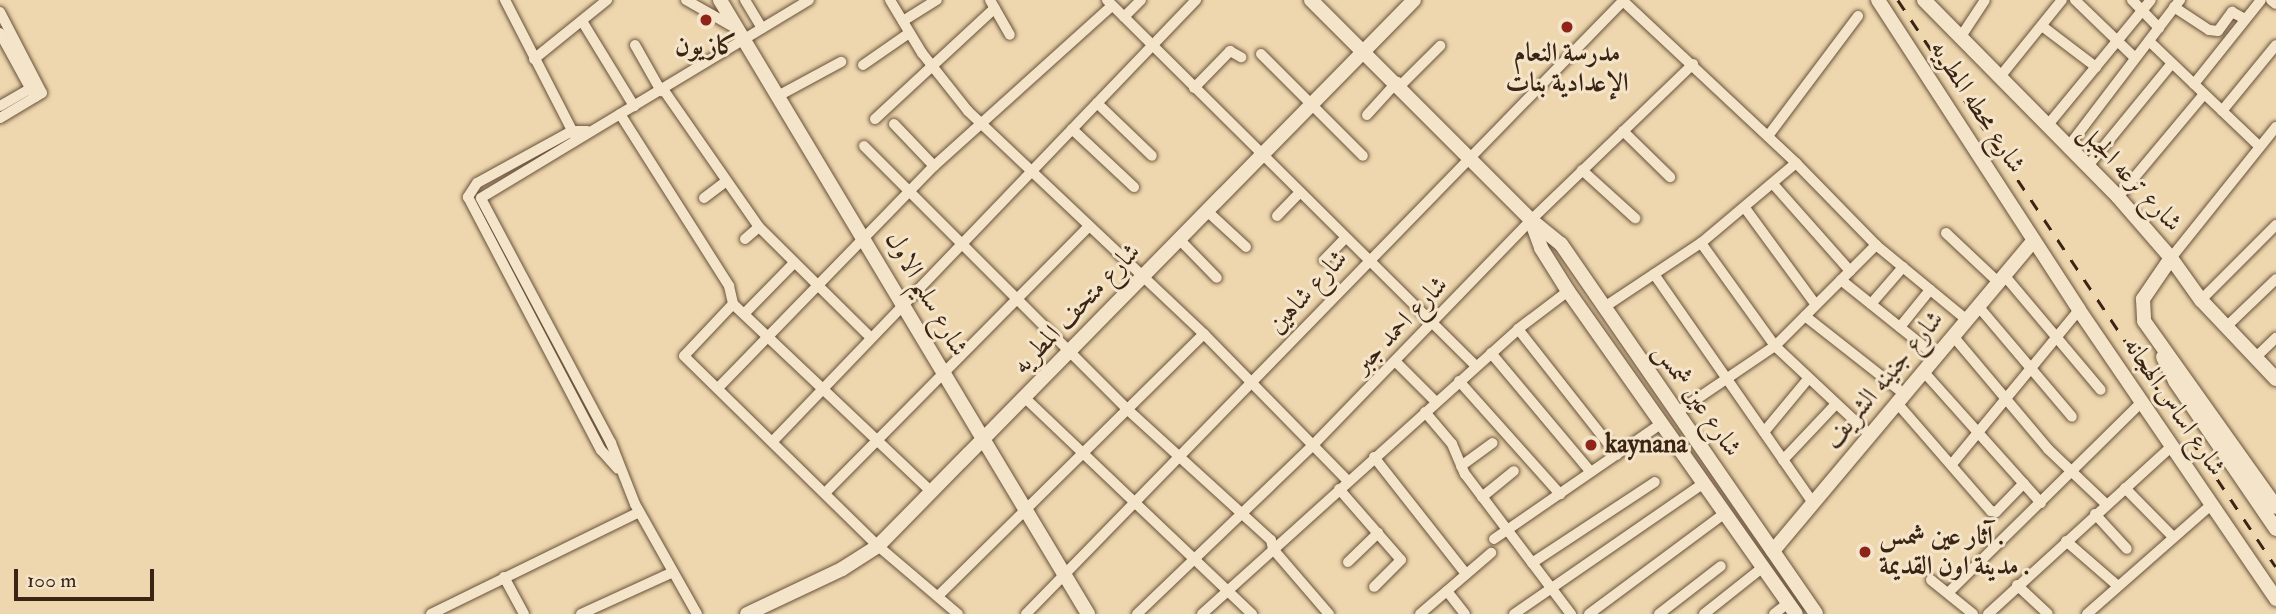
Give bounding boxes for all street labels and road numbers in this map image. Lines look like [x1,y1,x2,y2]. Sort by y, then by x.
street label: شارع محطه المطريه [1923,35,2031,179]
street label: شارع ترعه الجبل [2072,117,2188,239]
street label: شارع سليم الاول [878,226,974,362]
street label: شارع متحف المطريه [1007,237,1147,381]
street label: شارع شاهين [1262,244,1354,340]
street label: شارع احمد جبر [1347,270,1455,380]
street label: شارع جنينه الشريف [1817,305,1951,455]
street label: شارع اساس الهجانه [2116,332,2232,482]
street label: شارع عين شمس [1646,337,1748,463]

